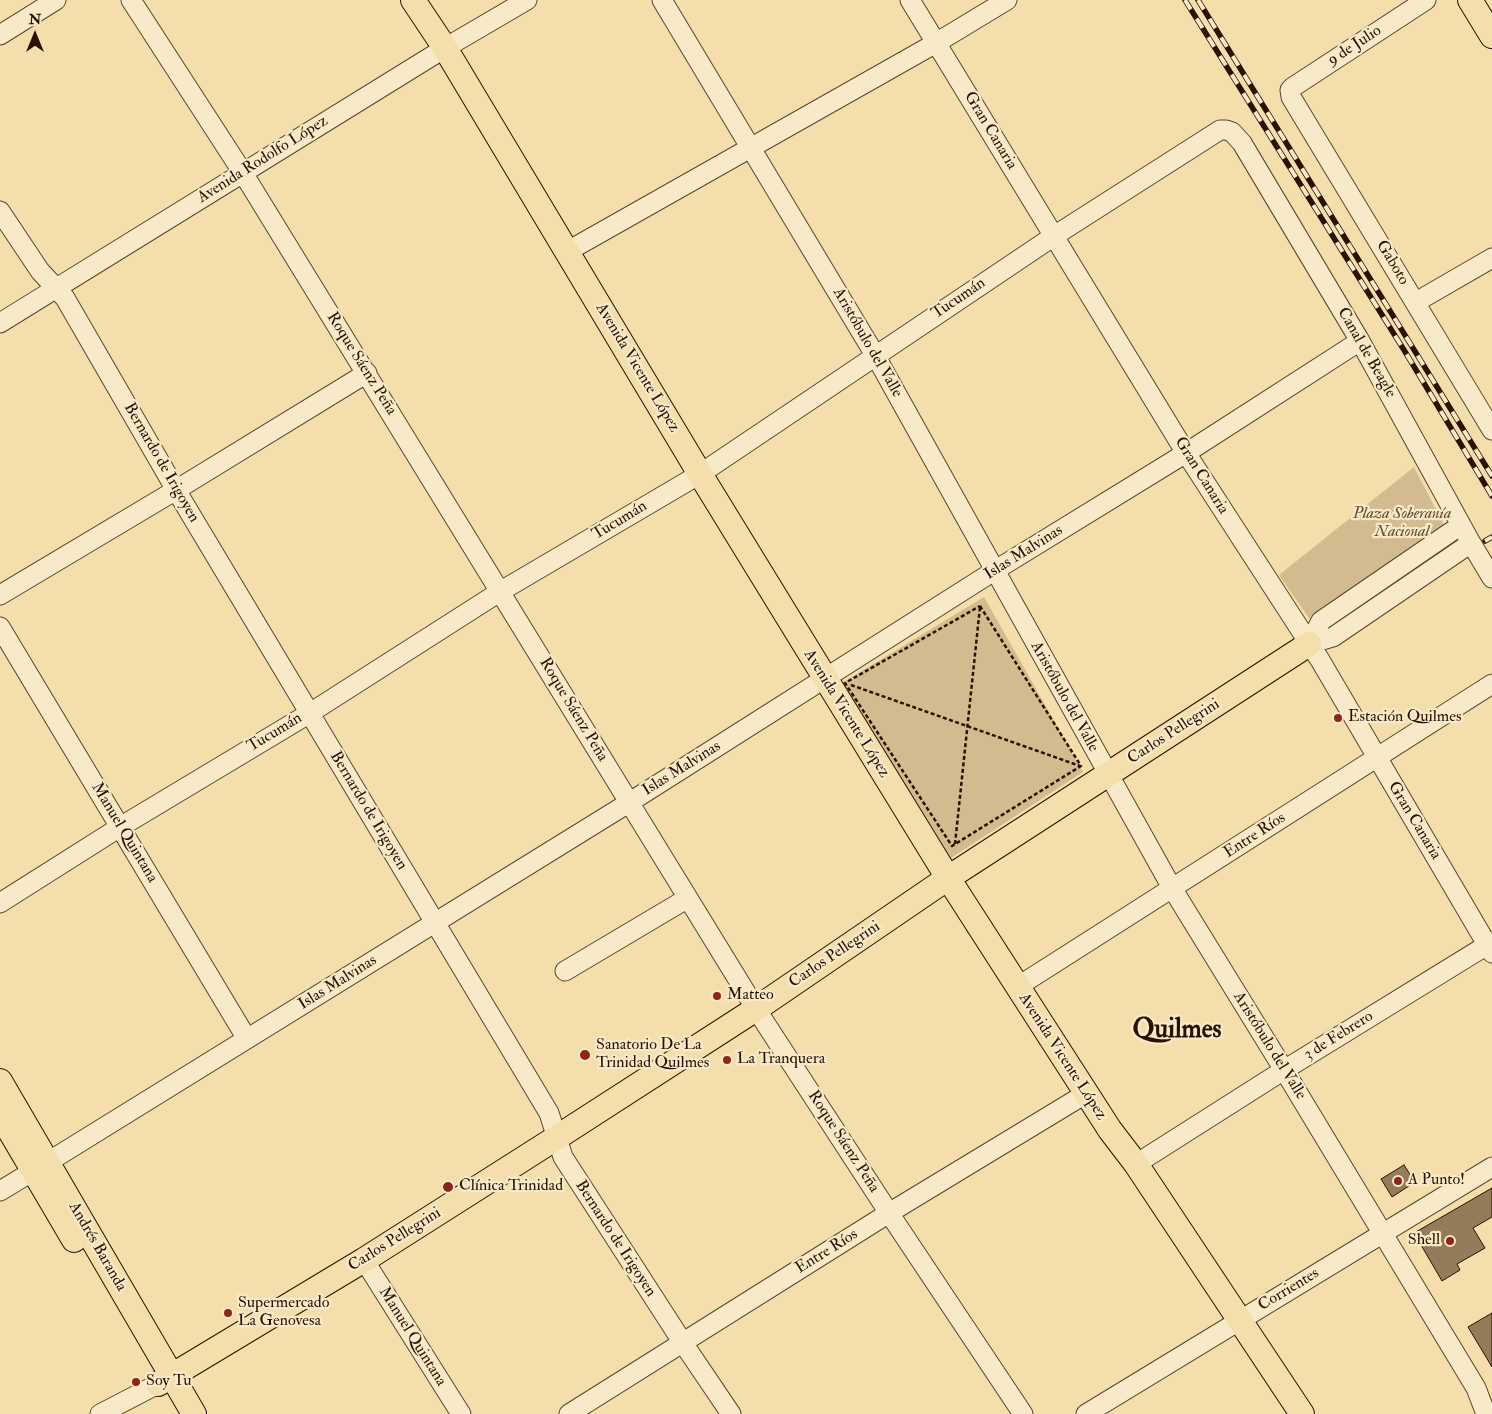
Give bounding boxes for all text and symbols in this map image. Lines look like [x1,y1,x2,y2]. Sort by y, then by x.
north arrow [10,10,60,60]
text: N [29,11,41,28]
street label: 9 de Julio [1325,22,1385,70]
street label: Gran Canaria [959,89,1021,173]
street label: Avenida Rodolfo López [194,112,332,208]
street label: Gaboto [1371,237,1413,289]
street label: Tucumán [929,274,989,324]
street label: Aristóbulo del Valle [828,285,906,401]
street label: Avenida Vicente López [591,300,683,436]
street label: Canal de Beagle [1332,305,1400,401]
street label: Roque Sáenz Peña [322,309,400,419]
street label: Bernardo de Irigoyen [119,400,203,526]
street label: Gran Canaria [1170,434,1232,518]
street label: Tucumán [589,497,651,545]
park label: Plaza Soberanía Nacional [1353,505,1451,543]
street label: Islas Malvinas [981,521,1067,585]
street label: Aristóbulo del Valle [1026,638,1102,756]
street label: Avenida Vicente López [799,646,893,782]
street label: Roque Sáenz Peña [534,655,612,765]
street label: Carlos Pellegrini [1124,695,1224,769]
place label: Estación Quilmes [1348,708,1461,728]
street label: Tucumán [244,709,306,757]
marker: Estación Quilmes [1332,712,1344,724]
street label: Islas Malvinas [639,737,725,801]
street label: Bernardo de Irigoyen [325,748,411,874]
street label: Manuel Quintana [87,779,161,887]
street label: Gran Canaria [1383,779,1445,863]
street label: Entre Ríos [1221,809,1289,863]
street label: Carlos Pellegrini [786,917,884,993]
street label: Islas Malvinas [295,951,381,1015]
place label: Matteo [727,986,774,1006]
street label: Aristóbulo del Valle [1228,989,1310,1103]
marker: Matteo [711,990,723,1002]
street label: Avenida Vicente López [1014,990,1110,1124]
street label: 3 de Febrero [1301,1007,1377,1065]
district label: Quilmes [1133,1015,1221,1047]
place label: Sanatorio De La Trinidad Quilmes [596,1036,709,1074]
marker: Sanatorio De La Trinidad Quilmes [578,1048,592,1062]
place label: La Tranquera [737,1050,825,1070]
marker: La Tranquera [721,1054,733,1066]
street label: Roque Sáenz Peña [803,1087,883,1197]
place label: A Punto! [1408,1171,1465,1191]
marker: A Punto! [1392,1175,1404,1187]
place label: Clínica Trinidad [459,1177,563,1197]
street label: Bernardo de Irigoyen [570,1177,660,1301]
marker: Clínica Trinidad [441,1180,455,1194]
street label: Andrés Baranda [64,1199,130,1295]
street label: Carlos Pellegrini [345,1204,445,1276]
street label: Entre Ríos [792,1225,862,1279]
place label: Shell [1408,1231,1440,1251]
marker: Shell [1444,1235,1456,1247]
street label: Corrientes [1255,1264,1323,1316]
street label: Manuel Quintana [374,1284,450,1390]
place label: Supermercado La Genovesa [238,1294,329,1332]
marker: Supermercado La Genovesa [222,1307,234,1319]
place label: Soy Tu [146,1372,191,1392]
marker: Soy Tu [130,1376,142,1388]

